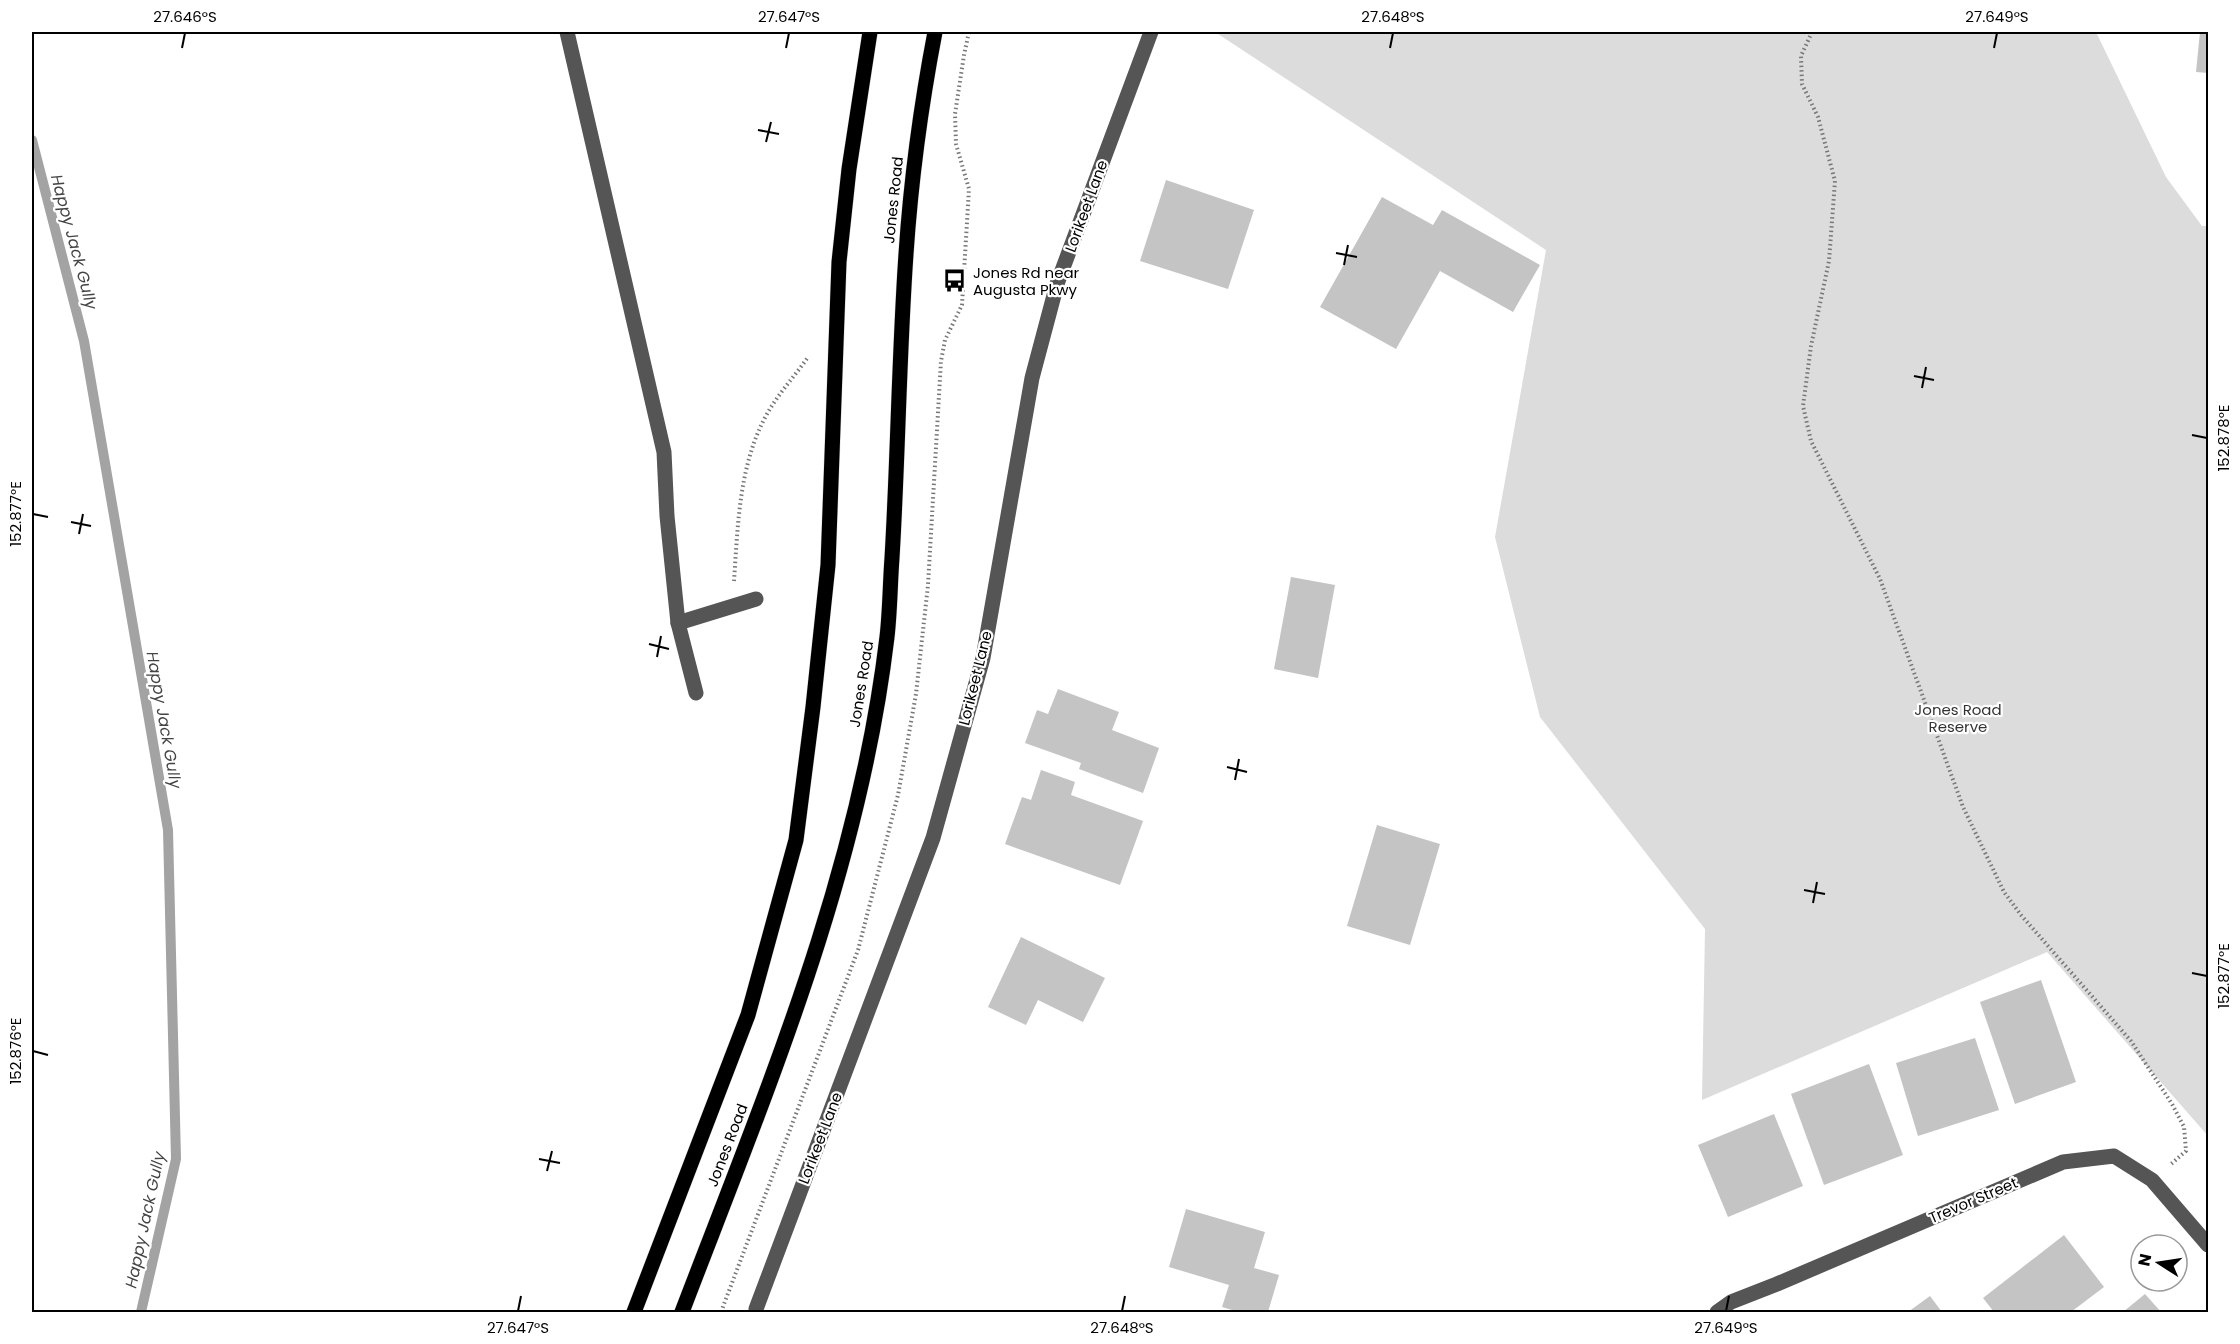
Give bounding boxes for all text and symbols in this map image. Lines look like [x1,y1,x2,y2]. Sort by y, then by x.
text: 27.646°S [153,6,217,27]
text: 27.647°S [758,6,820,27]
text: 27.648°S [1361,6,1425,27]
text: 27.649°S [1965,6,2029,27]
street label: Jones Road [878,155,908,245]
street label: Lorikeet Lane [1060,157,1112,255]
water label: Happy Jack Gully [45,172,103,313]
place label: Jones Rd near Augusta Pkwy [973,262,1080,300]
bus stop icon: Jones Rd near Augusta Pkwy [942,268,968,294]
text: 152.878°E [2213,405,2234,471]
text: 152.877°E [5,481,26,547]
street label: Lorikeet Lane [953,629,997,727]
street label: Jones Road [844,639,878,729]
water label: Happy Jack Gully [141,650,188,791]
park label: Jones Road Reserve [1914,699,2002,737]
text: 152.877°E [2213,943,2234,1009]
text: 152.876°E [5,1017,26,1085]
street label: Lorikeet Lane [793,1089,847,1187]
street label: Jones Road [702,1100,752,1190]
water label: Happy Jack Gully [119,1149,171,1290]
street label: Trevor Street [1925,1172,2021,1228]
north arrow [2129,1233,2189,1293]
text: N [2132,1252,2157,1268]
text: 27.647°S [487,1317,549,1338]
text: 27.648°S [1090,1317,1154,1338]
text: 27.649°S [1694,1317,1758,1338]

